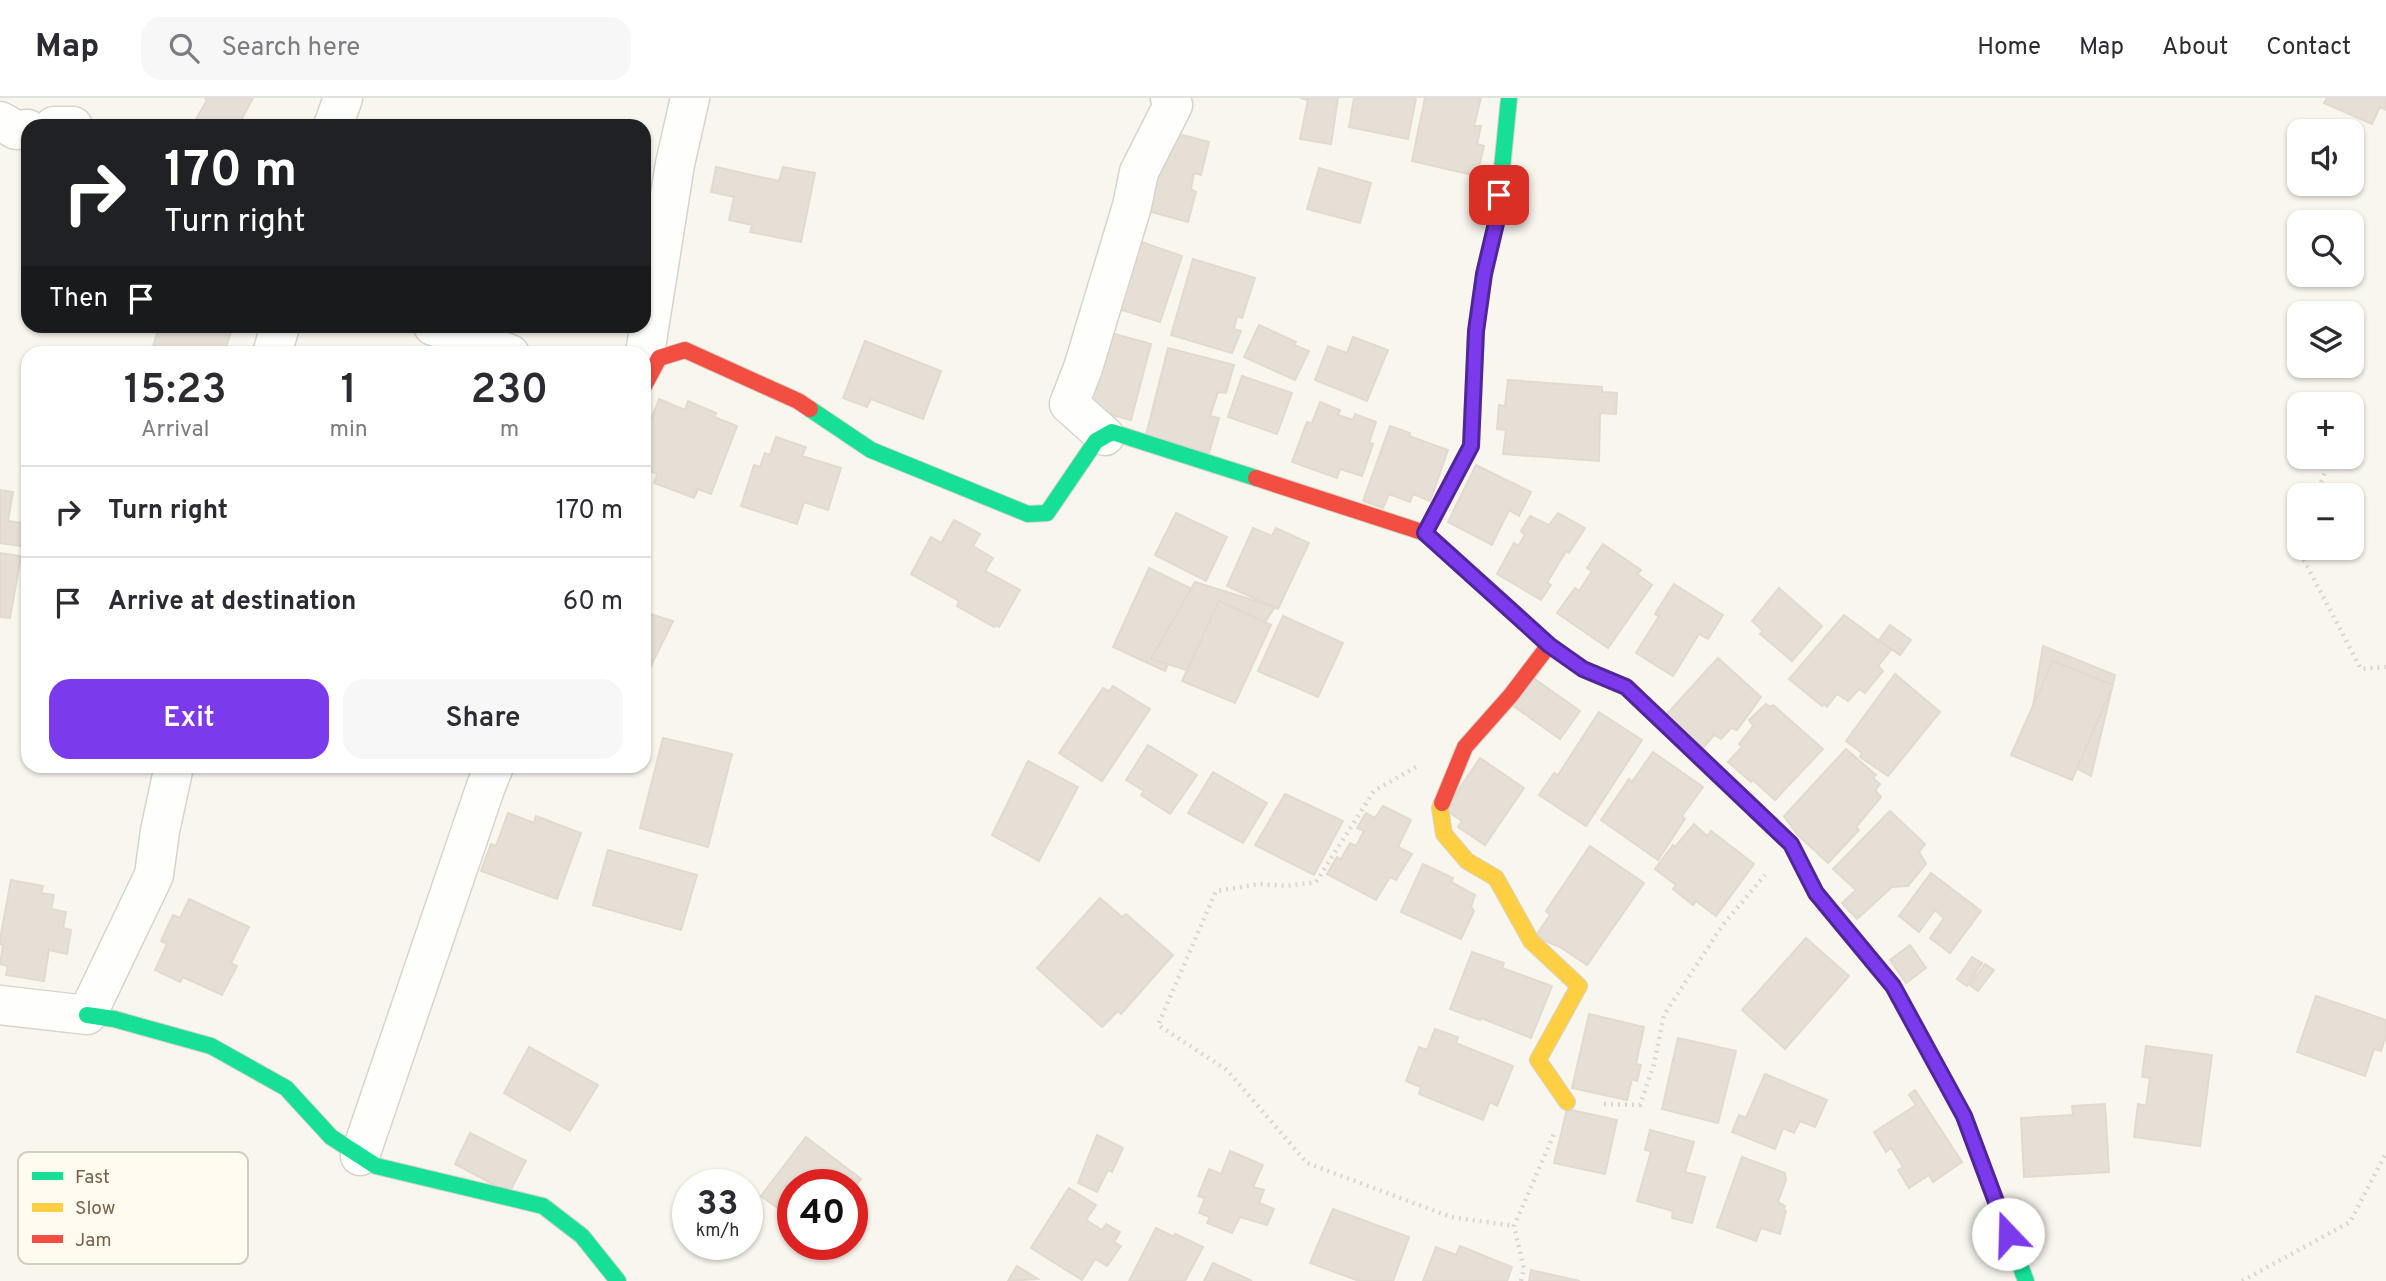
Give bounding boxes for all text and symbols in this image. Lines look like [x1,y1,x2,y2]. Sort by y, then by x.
search box [141,17,631,80]
text: Map [35,27,99,69]
icon: search [165,29,203,67]
text: Search here [221,32,360,65]
text: Home [1977,33,2041,63]
text: Map [2079,33,2124,63]
text: About [2162,33,2228,63]
text: Contact [2266,33,2351,63]
map controls [2287,119,2364,560]
button: sound [2287,119,2364,196]
text: 170 m [164,142,297,204]
icon: right [49,147,140,238]
pin [1469,165,1529,225]
icon: arrive [1480,176,1518,214]
text: Turn right [164,203,306,243]
button: search [2287,210,2364,287]
icon: arrive [122,280,160,318]
text: Then [49,283,108,316]
button: layers [2287,301,2364,378]
text: 15:23 [124,365,227,418]
text: 1 [340,365,357,418]
text: 230 [471,365,548,418]
button: + [2287,392,2364,469]
text: Arrival [141,416,210,445]
text: min [330,416,368,445]
text: m [500,416,519,445]
button: − [2287,483,2364,560]
icon: right [49,493,87,531]
text: Turn right [108,495,228,528]
text: 170 m [556,495,623,528]
icon: arrive [49,584,87,622]
text: Arrive at destination [108,586,356,619]
text: 60 m [563,586,623,619]
button: Exit [49,679,329,759]
button: Share [343,679,623,759]
legend [18,1152,248,1264]
text: Fast [75,1166,110,1190]
speed limit sign: 40 [777,1169,868,1260]
text: 33 [697,1183,738,1227]
text: Slow [75,1197,115,1221]
position arrow [1971,1197,2045,1271]
text: km/h [696,1220,739,1243]
text: Jam [75,1229,112,1253]

